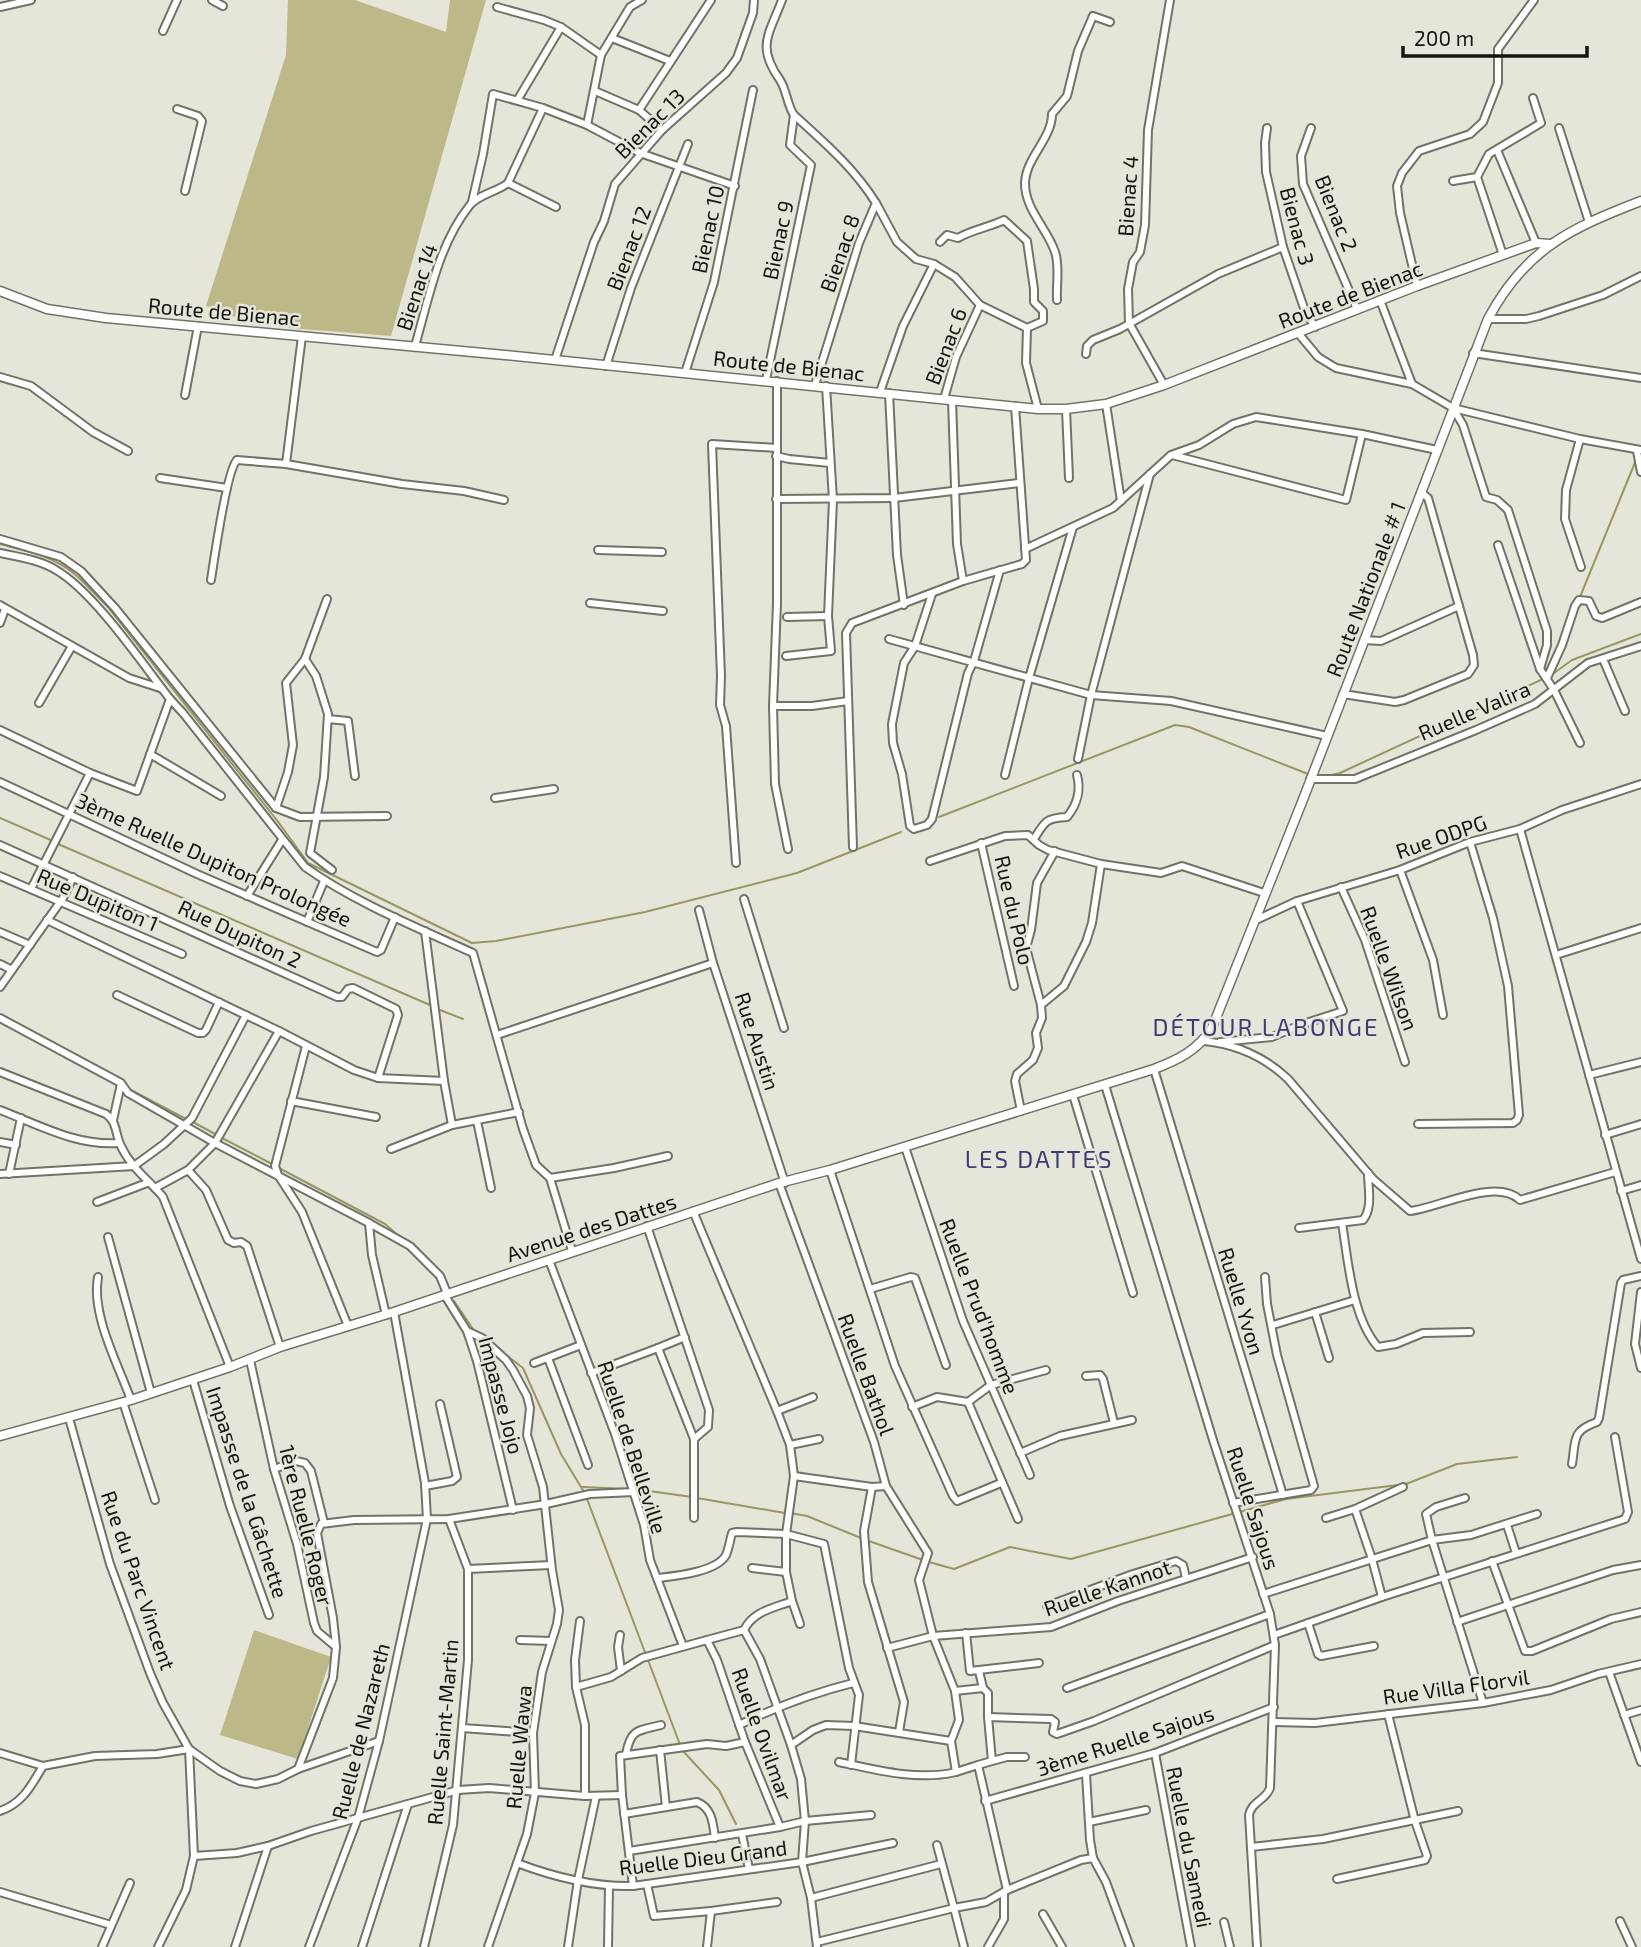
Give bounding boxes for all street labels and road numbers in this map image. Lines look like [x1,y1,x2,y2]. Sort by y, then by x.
street label: Bienac 13 [609,83,689,163]
street label: Bienac 4 [1112,155,1142,237]
street label: Bienac 2 [1310,171,1364,255]
street label: Bienac 10 [685,183,729,275]
street label: Bienac 3 [1276,184,1320,268]
street label: Bienac 9 [756,198,798,282]
street label: Bienac 12 [600,202,656,294]
street label: Bienac 8 [814,211,864,295]
street label: Bienac 14 [390,241,442,333]
street label: Route de Bienac [1274,255,1426,333]
street label: Route de Bienac [147,292,301,330]
street label: Bienac 6 [919,304,971,388]
street label: Route de Bienac [712,345,866,385]
street label: Route Nationale # 1 [1320,498,1410,680]
street label: Ruelle Valira [1414,675,1534,745]
street label: 3ème Ruelle Dupiton Prolongée [72,787,356,931]
street label: Rue ODPG [1392,809,1490,863]
street label: Rue du Polo [990,853,1040,967]
street label: Rue Dupiton 1 [34,862,162,936]
street label: Rue Dupiton 2 [175,894,305,972]
street label: Ruelle Wilson [1356,902,1424,1034]
street label: Rue Austin [730,989,786,1093]
street label: Avenue des Dattes [503,1188,679,1266]
street label: Ruelle Prud'homme [935,1215,1025,1397]
street label: Ruelle Yvon [1214,1244,1270,1358]
street label: Ruelle Bathol [833,1310,901,1439]
street label: Impasse Jojo [473,1333,530,1457]
street label: Ruelle de Belleville [593,1357,673,1537]
street label: Impasse de la Gâchette [202,1383,294,1601]
street label: 1ère Ruelle Roger [275,1442,339,1608]
street label: Ruelle Sajous [1221,1443,1286,1573]
street label: Rue du Parc Vincent [97,1487,181,1673]
street label: Ruelle Kannot [1040,1554,1174,1620]
street label: Ruelle Saint-Martin [421,1638,463,1826]
street label: Ruelle de Nazareth [326,1640,394,1822]
street label: Rue Villa Florvil [1381,1663,1532,1709]
street label: Ruelle Ovilmar [727,1664,799,1804]
street label: Ruelle Wawa [500,1684,536,1810]
street label: 3ème Ruelle Sajous [1033,1700,1217,1781]
street label: Ruelle du Samedi [1162,1764,1218,1930]
street label: Ruelle Dieu Grand [618,1834,788,1880]

